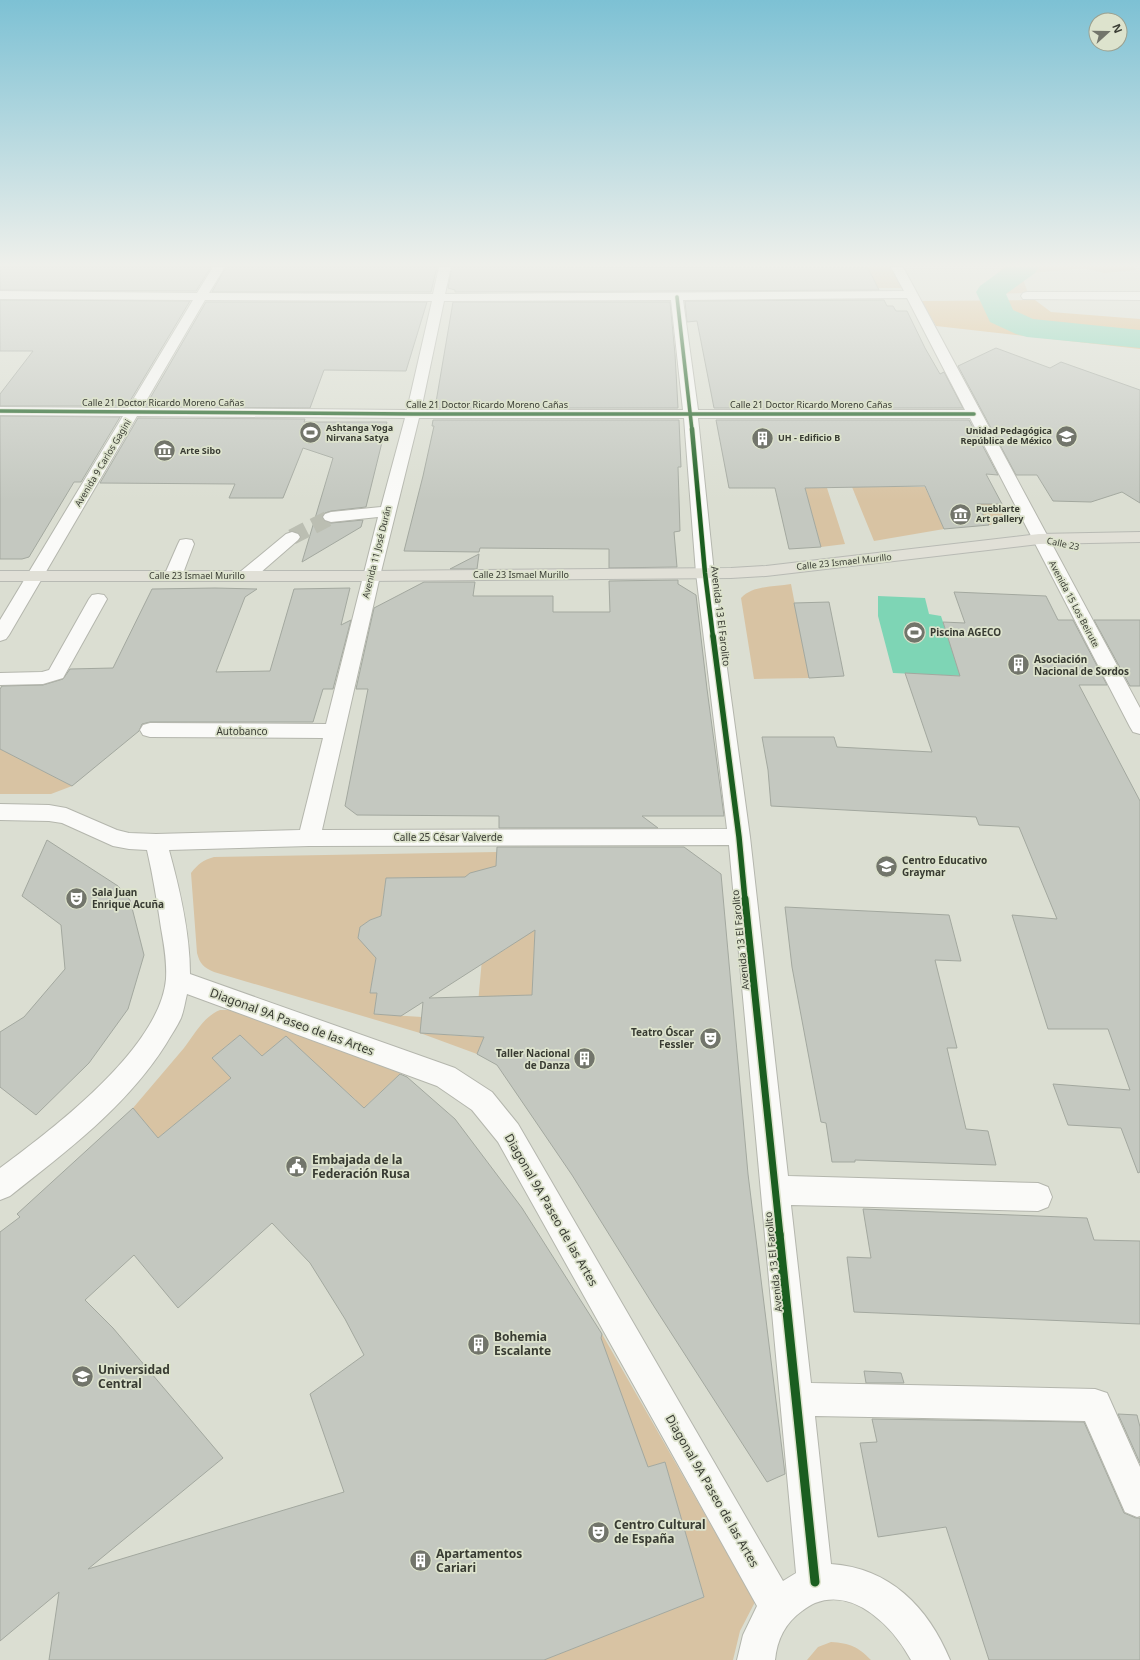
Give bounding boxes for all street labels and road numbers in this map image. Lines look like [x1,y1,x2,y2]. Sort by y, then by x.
street label: Calle 21 Doctor Ricardo Moreno Cañas [82,396,244,409]
street label: Calle 21 Doctor Ricardo Moreno Cañas [406,398,568,411]
street label: Calle 21 Doctor Ricardo Moreno Cañas [730,398,892,411]
street label: Avenida 9 Carlos Gagini [71,417,134,509]
street label: Avenida 11 José Durán [359,504,394,599]
street label: Calle 23 [1046,534,1081,553]
street label: Calle 23 Ismael Murillo [796,550,892,573]
street label: Avenida 15 Los Beirute [1046,558,1103,649]
street label: Avenida 13 El Farolito [708,565,734,667]
street label: Calle 23 Ismael Murillo [473,568,569,581]
street label: Calle 23 Ismael Murillo [149,569,245,582]
street label: Autobanco [216,724,268,738]
street label: Calle 25 César Valverde [394,830,503,844]
street label: Avenida 13 El Farolito [728,889,752,991]
street label: Diagonal 9A Paseo de las Artes [208,984,377,1059]
street label: Diagonal 9A Paseo de las Artes [501,1130,602,1289]
street label: Avenida 13 El Farolito [761,1211,785,1313]
street label: Diagonal 9A Paseo de las Artes [662,1411,763,1570]

